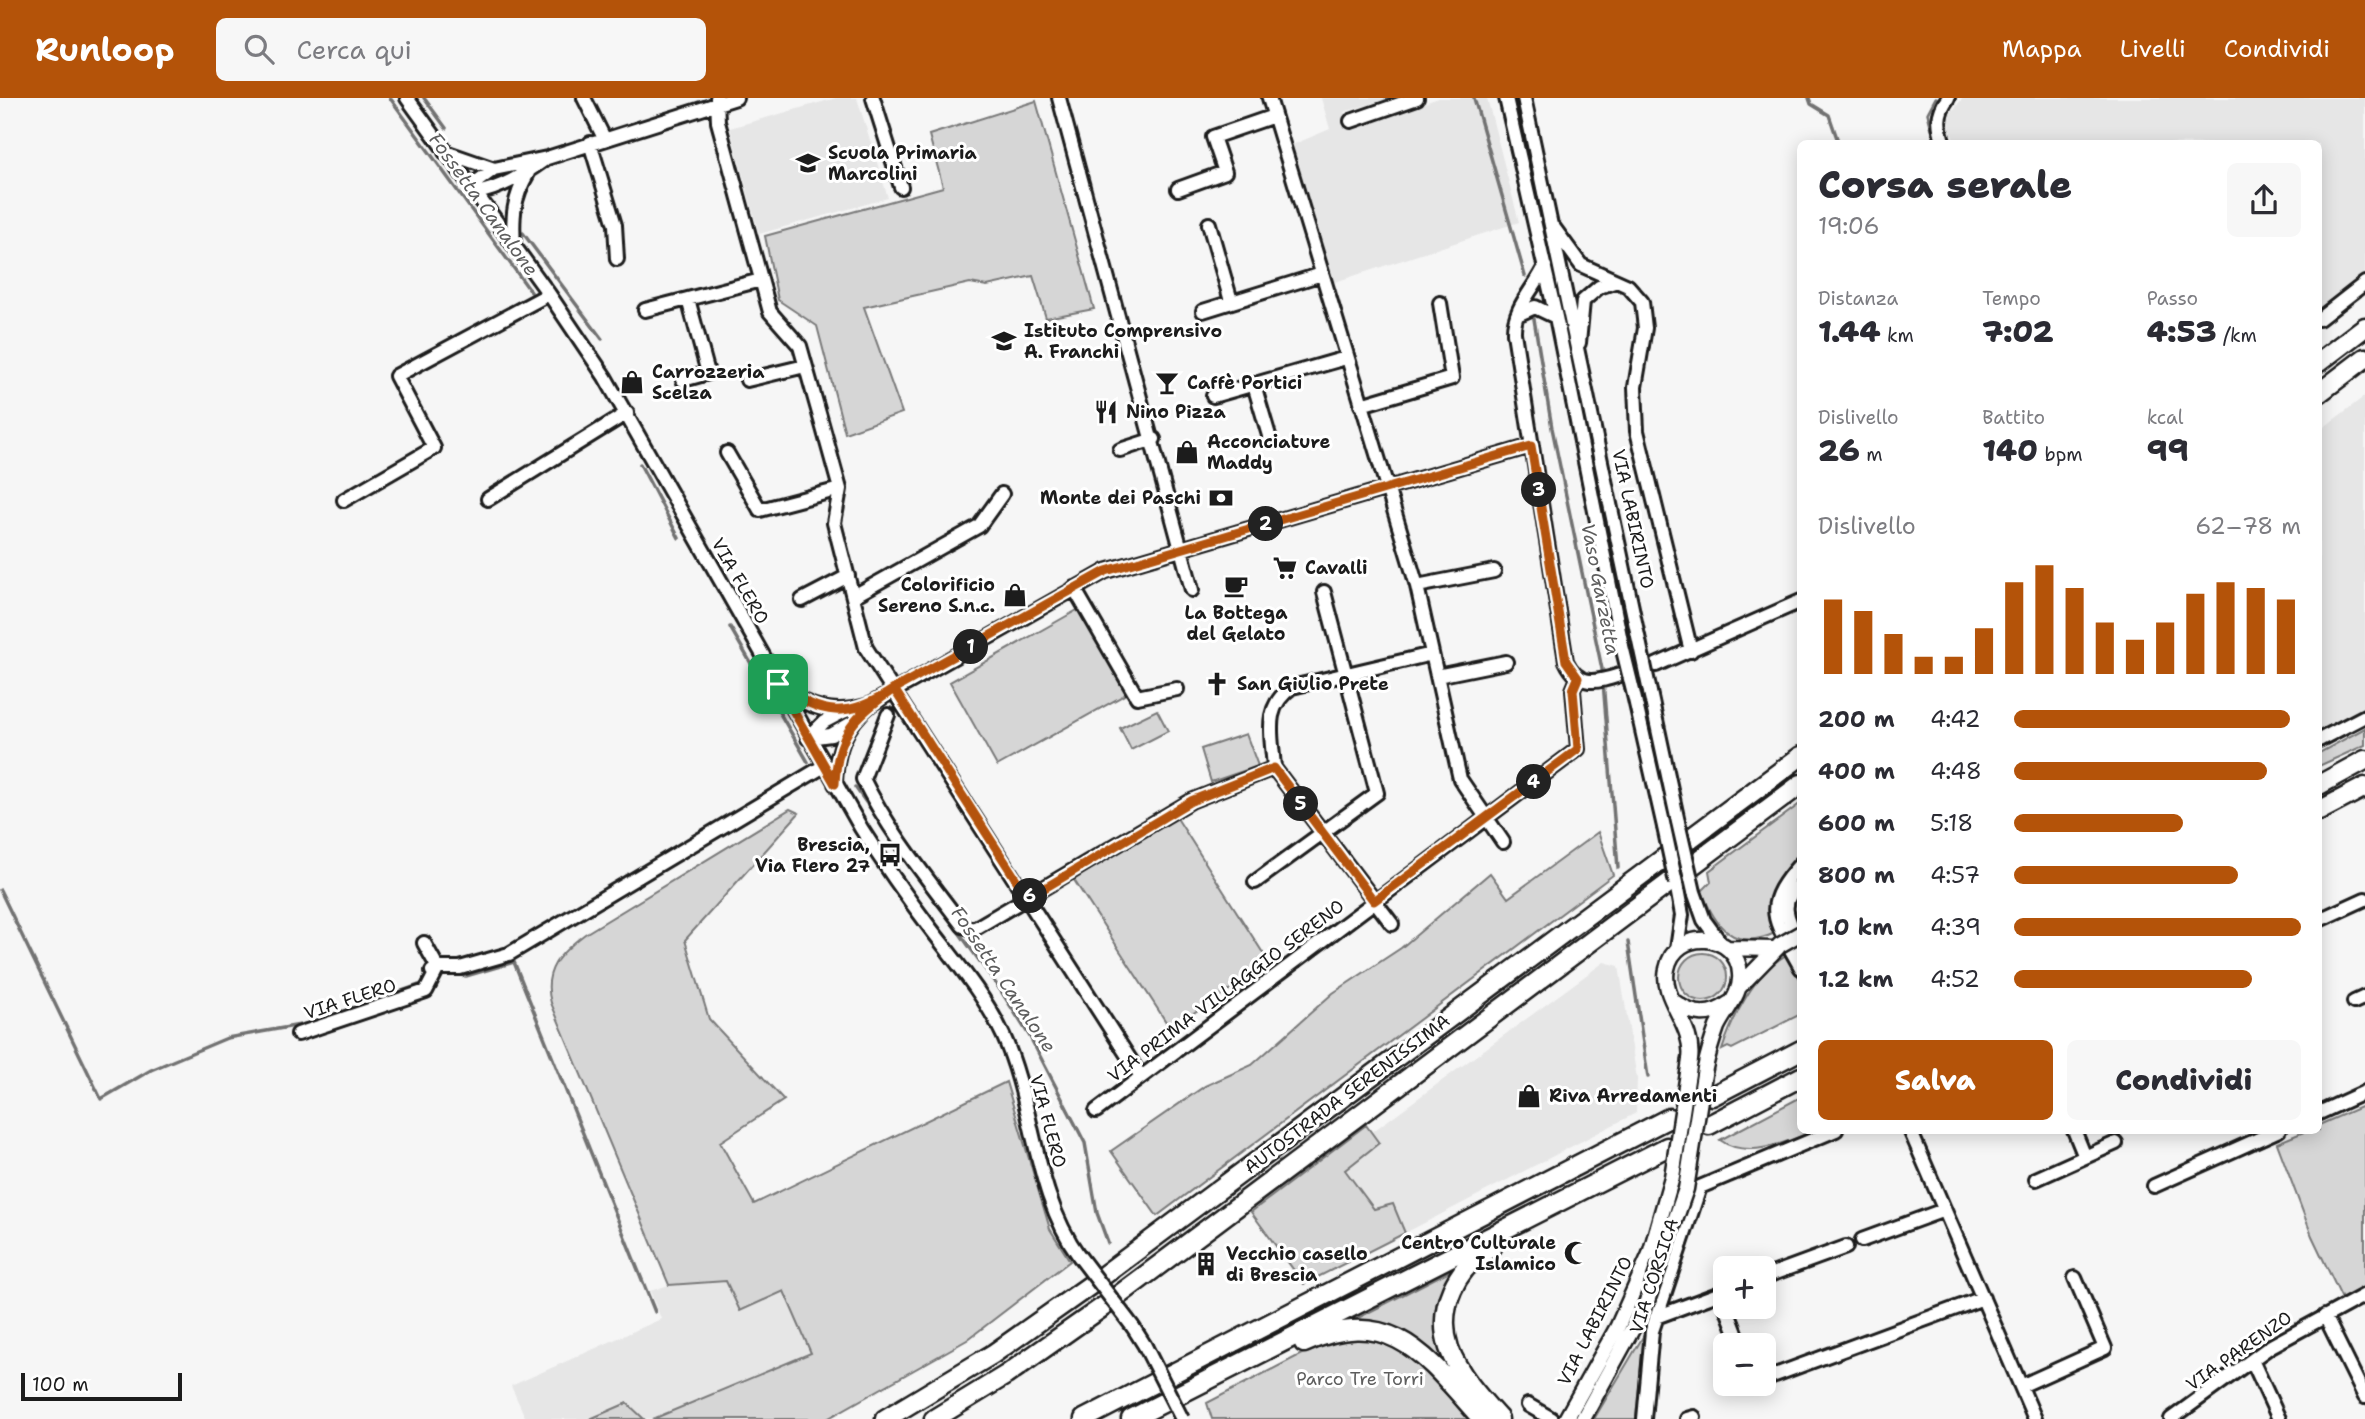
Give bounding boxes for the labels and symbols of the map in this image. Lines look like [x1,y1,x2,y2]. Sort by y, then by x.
water label: Fossetta Canalone [423,128,544,281]
place label: Scuola Primaria Marcolini [828,141,978,186]
school or university icon: Scuola Primaria Marcolini [794,149,822,177]
place label: Istituto Comprensivo A. Franchi [1024,319,1222,364]
school or university icon: Istituto Comprensivo A. Franchi [990,327,1018,355]
place label: Carrozzeria Scelza [652,360,765,405]
shop icon: Carrozzeria Scelza [618,368,646,396]
bar icon: Caffè Portici [1153,369,1181,397]
place label: Caffè Portici [1187,371,1302,395]
restaurant icon: Nino Pizza [1092,398,1120,426]
place label: Nino Pizza [1126,400,1227,424]
place label: Acconciature Maddy [1207,430,1330,475]
shop icon: Acconciature Maddy [1173,438,1201,466]
street label: VIA LABIRINTO [1606,447,1660,591]
pin: 3 [1522,472,1556,508]
bank icon: Monte dei Paschi [1207,484,1235,512]
place label: Monte dei Paschi [1040,486,1201,510]
pin: 2 [1248,506,1284,542]
water label: Vaso Garzetta [1575,521,1626,657]
street label: VIA FLERO [706,534,774,628]
supermarket icon: Cavalli [1271,554,1299,582]
place label: Cavalli [1305,556,1368,580]
cafe icon: La Bottega del Gelato [1222,572,1250,600]
place label: Colorificio Sereno S.n.c. [878,573,995,618]
shop icon: Colorificio Sereno S.n.c. [1001,581,1029,609]
place label: La Bottega del Gelato [1185,601,1288,646]
pin: 1 [954,630,988,664]
pin [748,654,808,714]
church icon: San Giulio Prete [1203,670,1231,698]
place label: San Giulio Prete [1237,672,1389,696]
pin: 4 [1516,764,1552,800]
pin: 5 [1284,786,1318,822]
place label: Brescia, Via Flero 27 [755,833,870,878]
bus stop icon: Brescia, Via Flero 27 [876,841,904,869]
pin: 6 [1012,878,1048,914]
street label: VIA PRIMA VILLAGGIO SERENO [1103,894,1349,1088]
water label: Fossetta Canalone [945,901,1062,1057]
street label: VIA FLERO [301,973,399,1025]
street label: AUTOSTRADA SERENISSIMA [1239,1009,1455,1179]
street label: VIA FLERO [1024,1072,1072,1170]
shop icon: Riva Arredamenti [1515,1082,1543,1110]
place label: Riva Arredamenti [1549,1084,1717,1108]
street label: VIA CORSICA [1624,1215,1684,1337]
place label: Centro Culturale Islamico [1401,1231,1556,1276]
mosque icon: Centro Culturale Islamico [1562,1239,1590,1267]
place label: Vecchio casello di Brescia [1226,1242,1368,1287]
building icon: Vecchio casello di Brescia [1192,1250,1220,1278]
street label: VIA LABIRINTO [1552,1252,1638,1390]
street label: VIA PARENZO [2181,1306,2297,1396]
park label: Parco Tre Torri [1296,1367,1424,1391]
scale bar [21,1370,182,1402]

